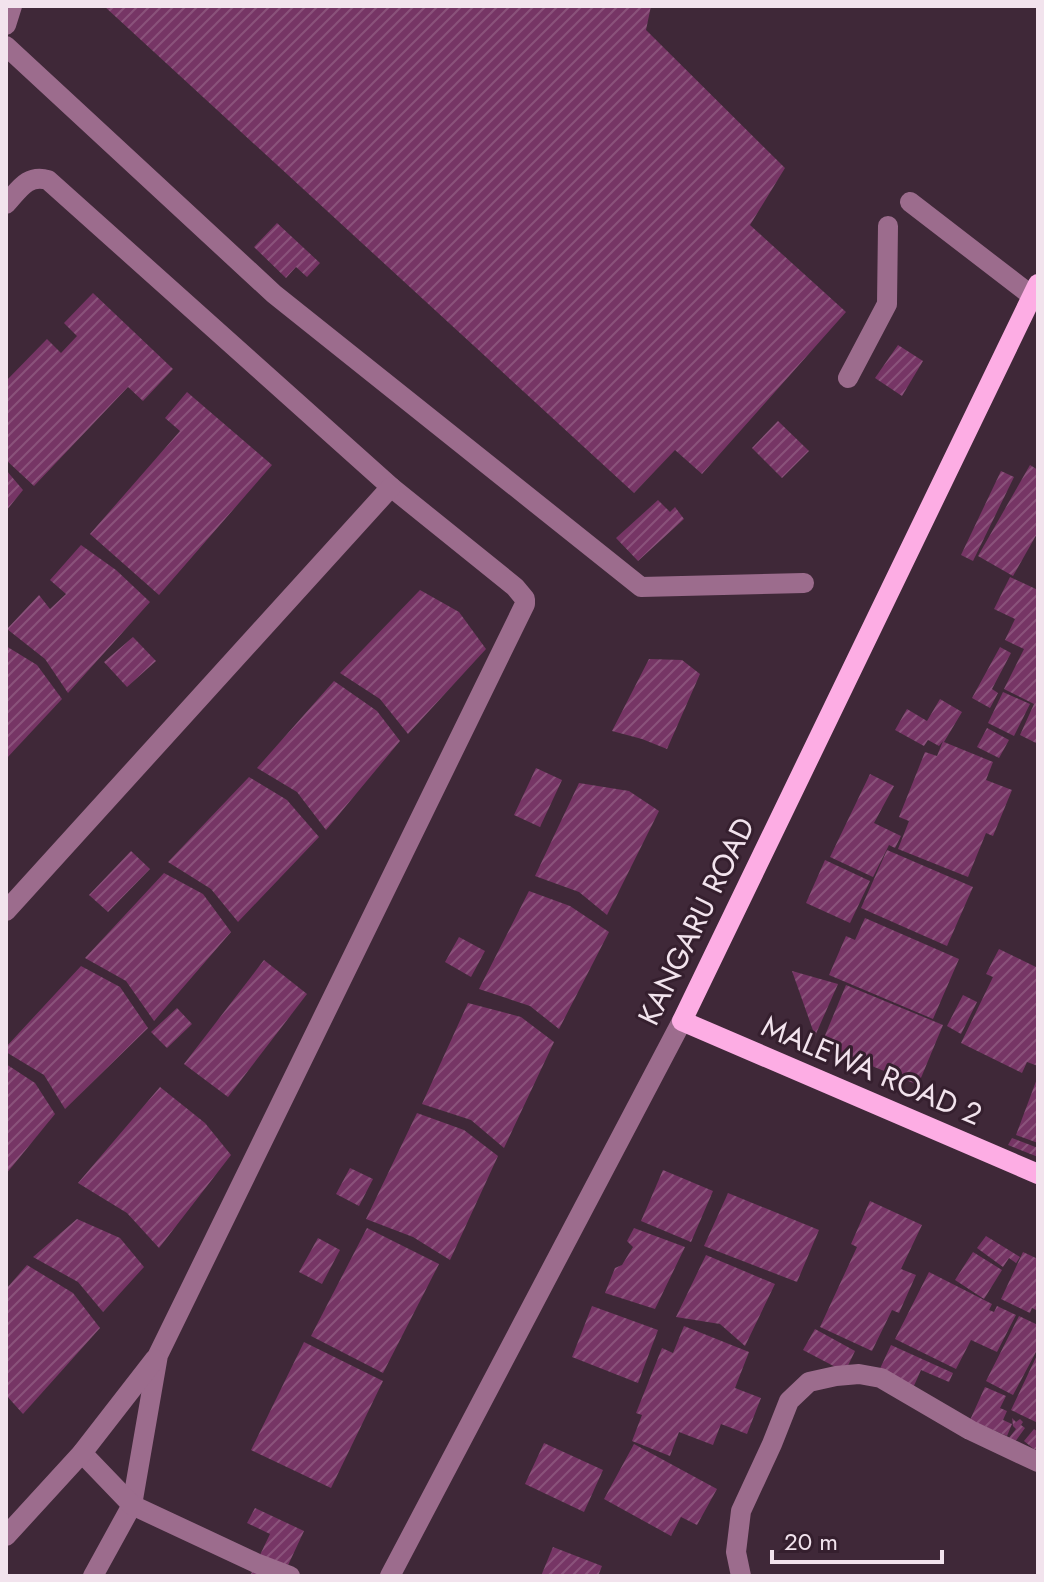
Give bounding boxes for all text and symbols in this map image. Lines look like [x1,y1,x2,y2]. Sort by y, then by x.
street label: KANGARU ROAD [627,810,765,1032]
street label: MALEWA ROAD 2 [755,1004,989,1136]
scale bar [772,1514,942,1564]
text: 20 m [784,1524,838,1559]

